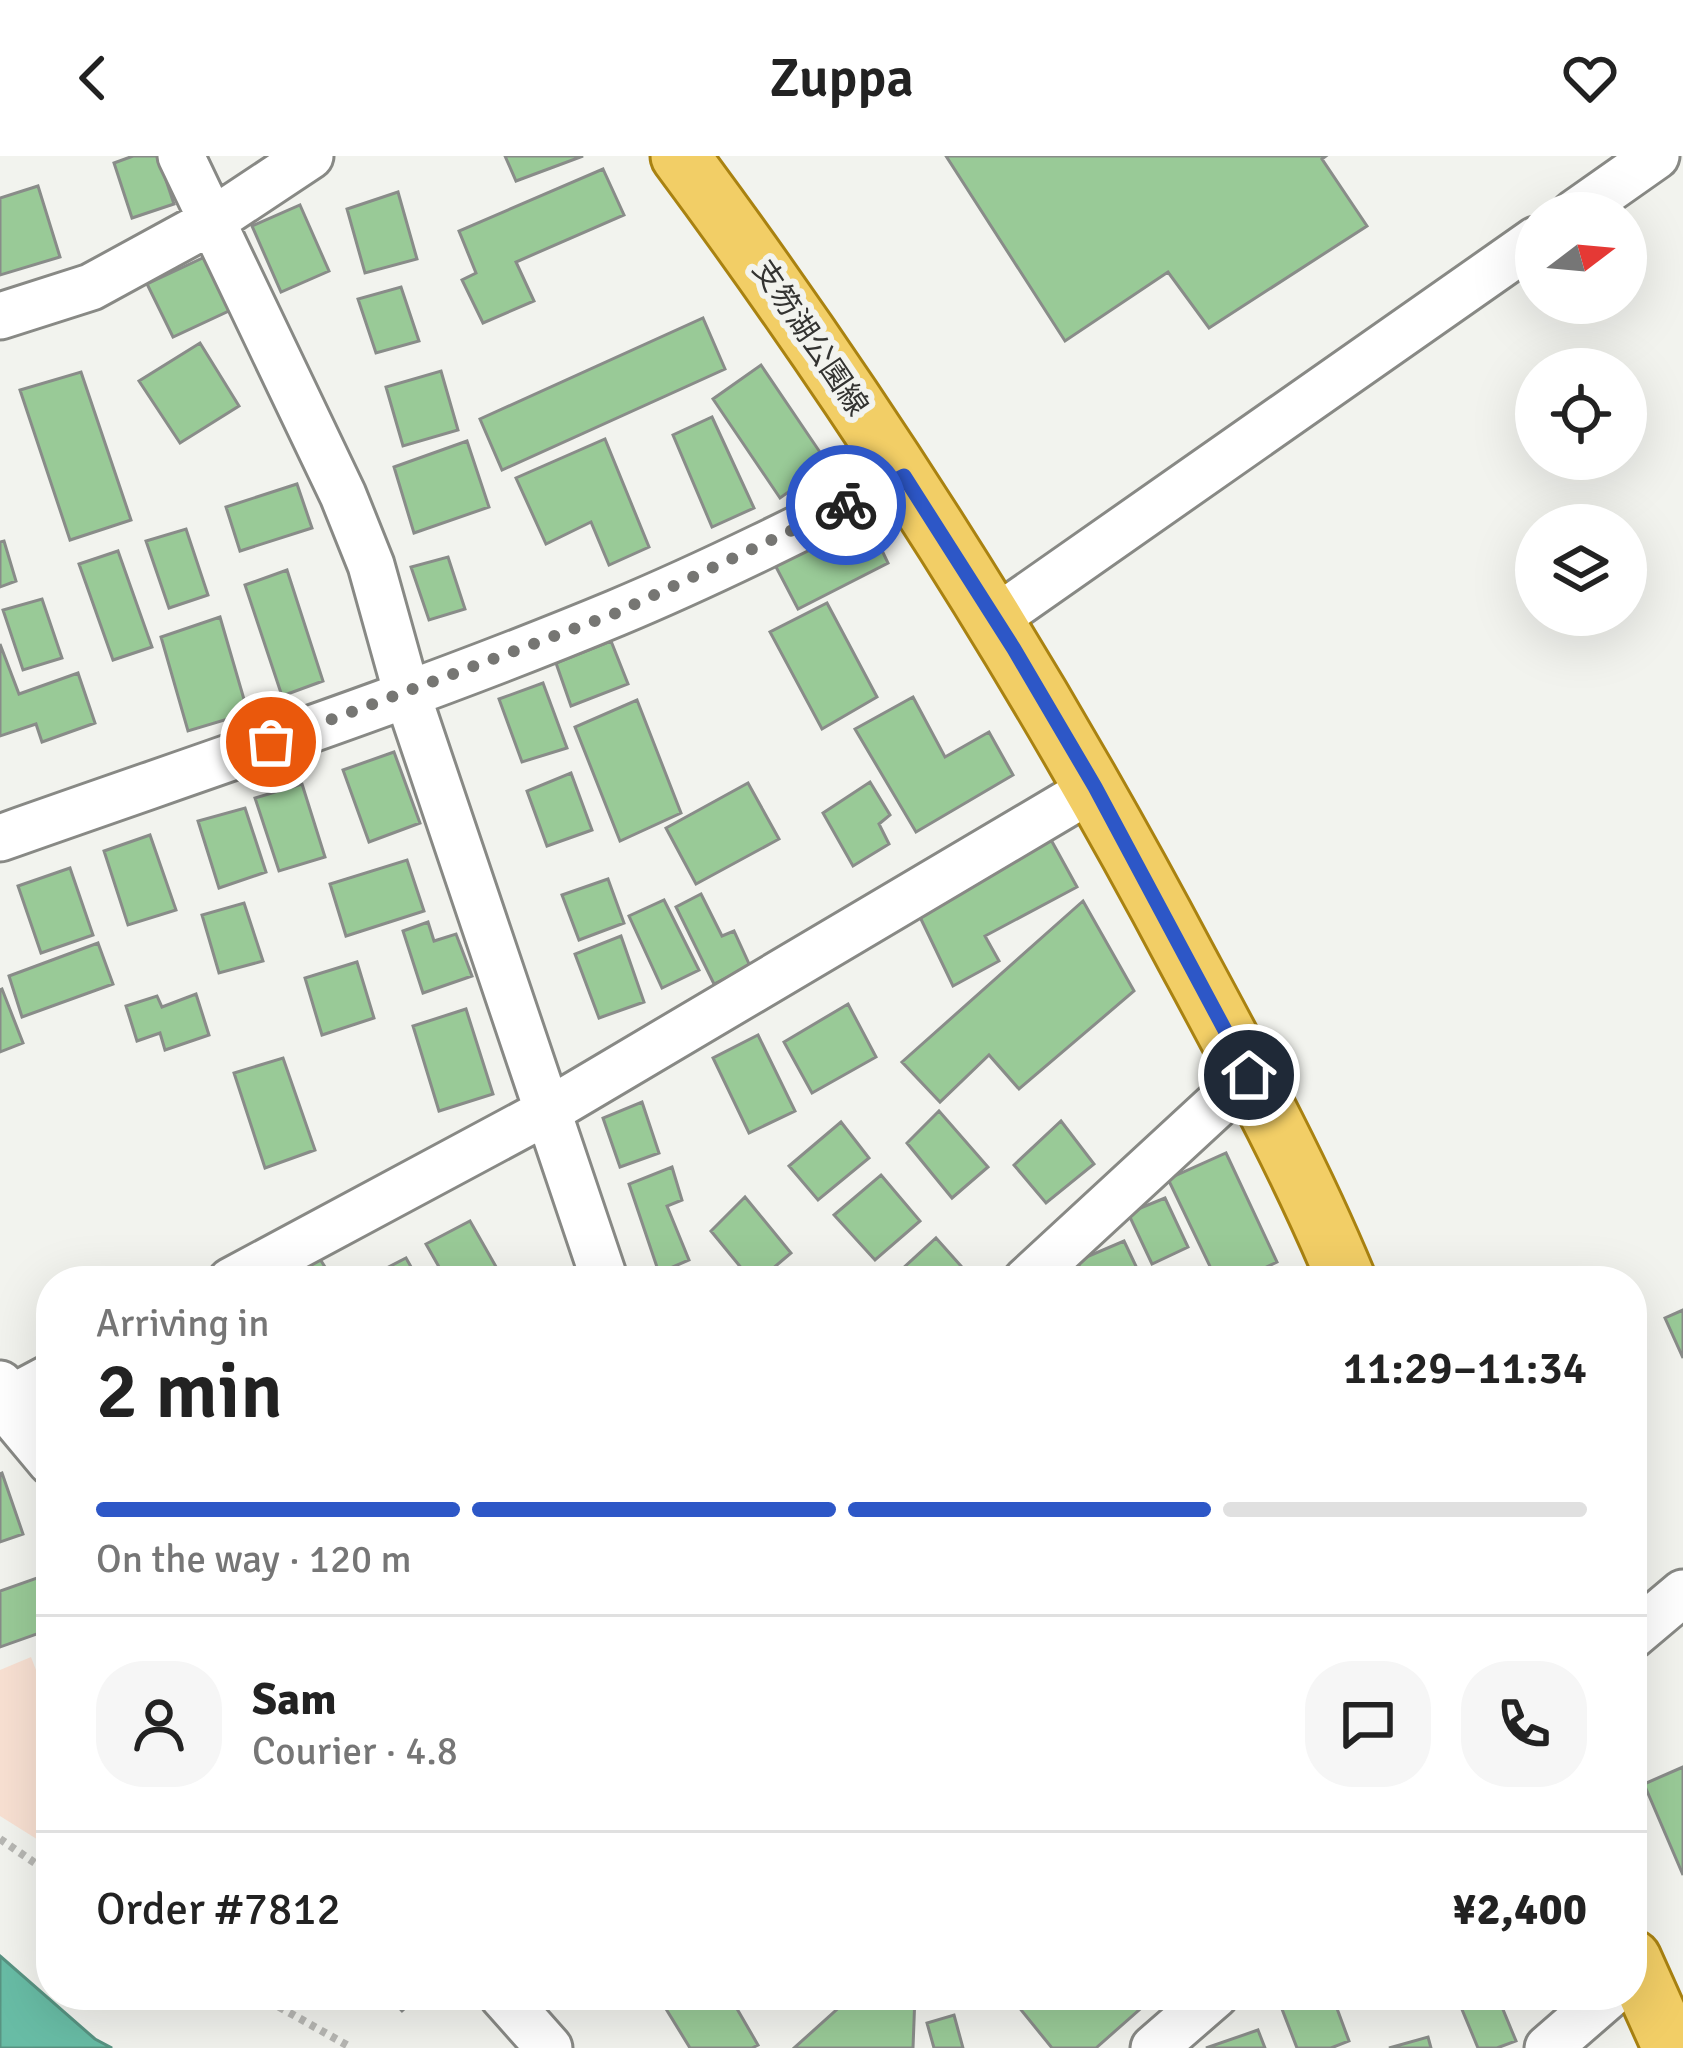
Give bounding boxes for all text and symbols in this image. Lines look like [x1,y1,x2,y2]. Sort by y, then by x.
icon: back [60,45,126,111]
text: Zuppa [769,45,914,112]
icon: heart [1557,45,1623,111]
north arrow [1515,192,1647,324]
map controls [1515,192,1647,636]
street label: 支笏湖公園線 [744,253,876,423]
button: locate [1515,348,1647,480]
courier [786,445,906,565]
icon: bike [813,472,879,538]
button: layers [1515,504,1647,636]
pin [220,691,322,793]
icon: bag [238,709,304,775]
pin [1198,1024,1300,1126]
icon: home [1216,1042,1282,1108]
text: Arriving in [96,1299,270,1347]
text: 11:29–11:34 [1343,1341,1587,1396]
text: 2 min [96,1344,283,1440]
text: On the way · 120 m [96,1535,412,1583]
button: person [96,1661,222,1787]
button: chat [1305,1661,1431,1787]
button: phone [1461,1661,1587,1787]
text: Sam [252,1672,337,1727]
text: Courier · 4.8 [252,1727,458,1775]
text: Order #7812 [96,1882,341,1937]
text: ¥2,400 [1452,1882,1587,1937]

